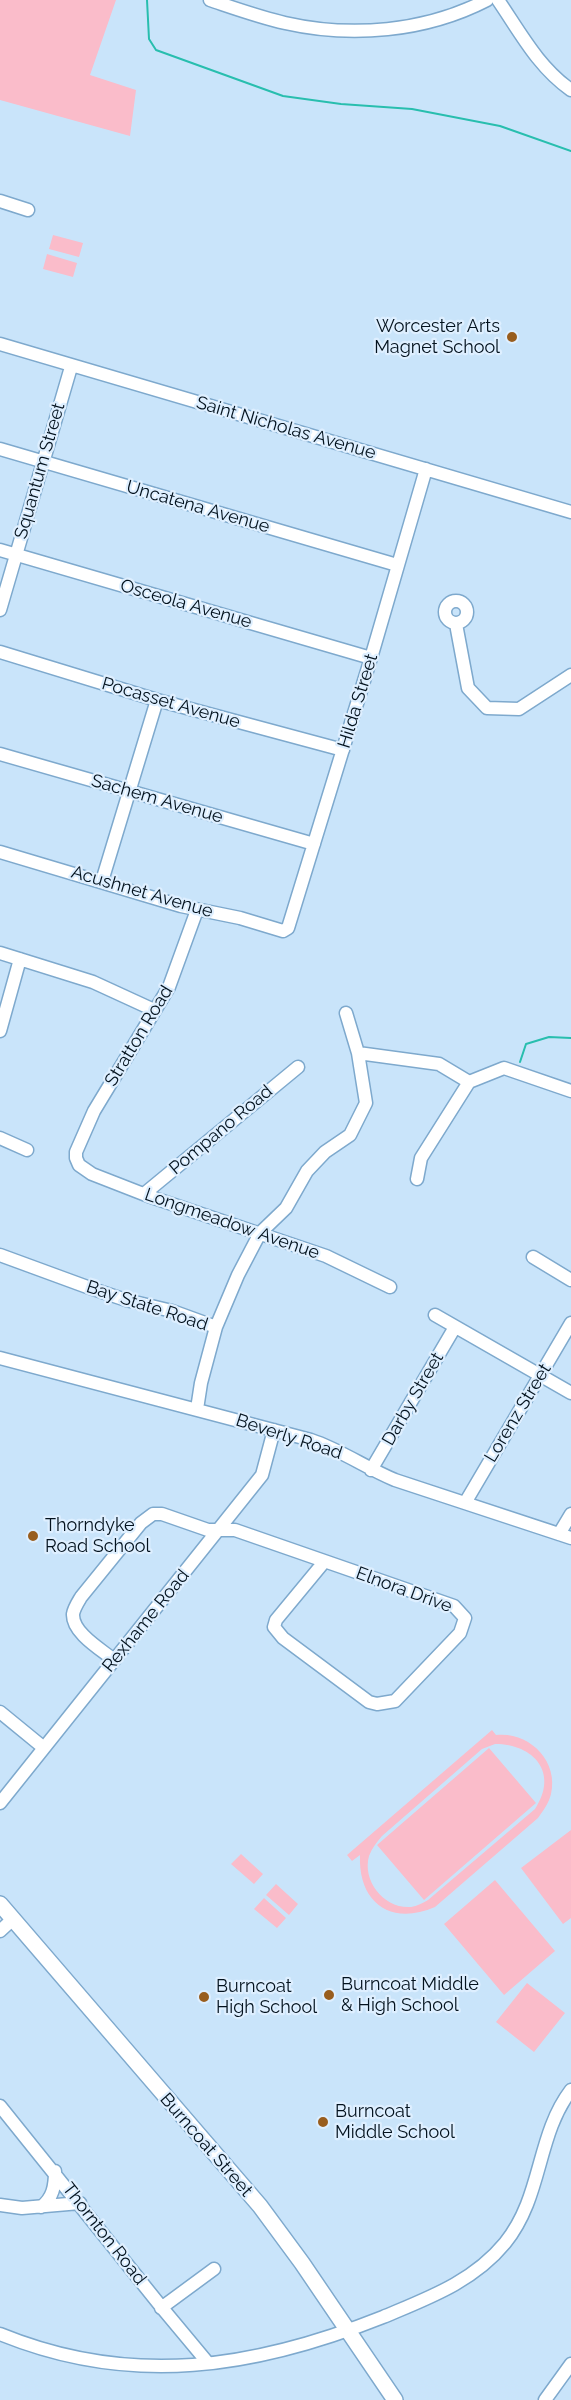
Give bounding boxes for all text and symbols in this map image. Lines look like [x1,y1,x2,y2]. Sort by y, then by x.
place label: Worcester Arts Magnet School [374,316,500,358]
marker: Worcester Arts Magnet School [505,330,519,344]
street label: Saint Nicholas Avenue [194,392,378,464]
street label: Squantum Street [10,400,70,542]
street label: Uncatena Avenue [124,476,272,538]
street label: Osceola Avenue [118,575,254,633]
street label: Hilda Street [333,651,383,751]
street label: Pocasset Avenue [99,673,243,733]
street label: Sachem Avenue [89,770,225,828]
street label: Acushnet Avenue [69,861,215,923]
street label: Stratton Road [100,982,178,1090]
street label: Pompano Road [165,1081,277,1179]
street label: Longmeadow Avenue [142,1184,322,1264]
street label: Bay State Road [83,1276,211,1336]
street label: Darby Street [378,1349,448,1449]
street label: Lorenz Street [480,1360,556,1466]
street label: Beverly Road [233,1410,345,1464]
place label: Thorndyke Road School [45,1515,150,1558]
marker: Thorndyke Road School [26,1529,40,1543]
street label: Elnora Drive [353,1563,455,1617]
street label: Rexhame Road [98,1565,194,1677]
place label: Burncoat Middle & High School [341,1974,479,2016]
place label: Burncoat High School [216,1976,317,2018]
marker: Burncoat Middle & High School [322,1988,336,2002]
marker: Burncoat High School [197,1990,211,2004]
street label: Burncoat Street [155,2089,257,2201]
place label: Burncoat Middle School [335,2101,455,2144]
marker: Burncoat Middle School [316,2115,330,2129]
street label: Thornton Road [57,2179,151,2289]

